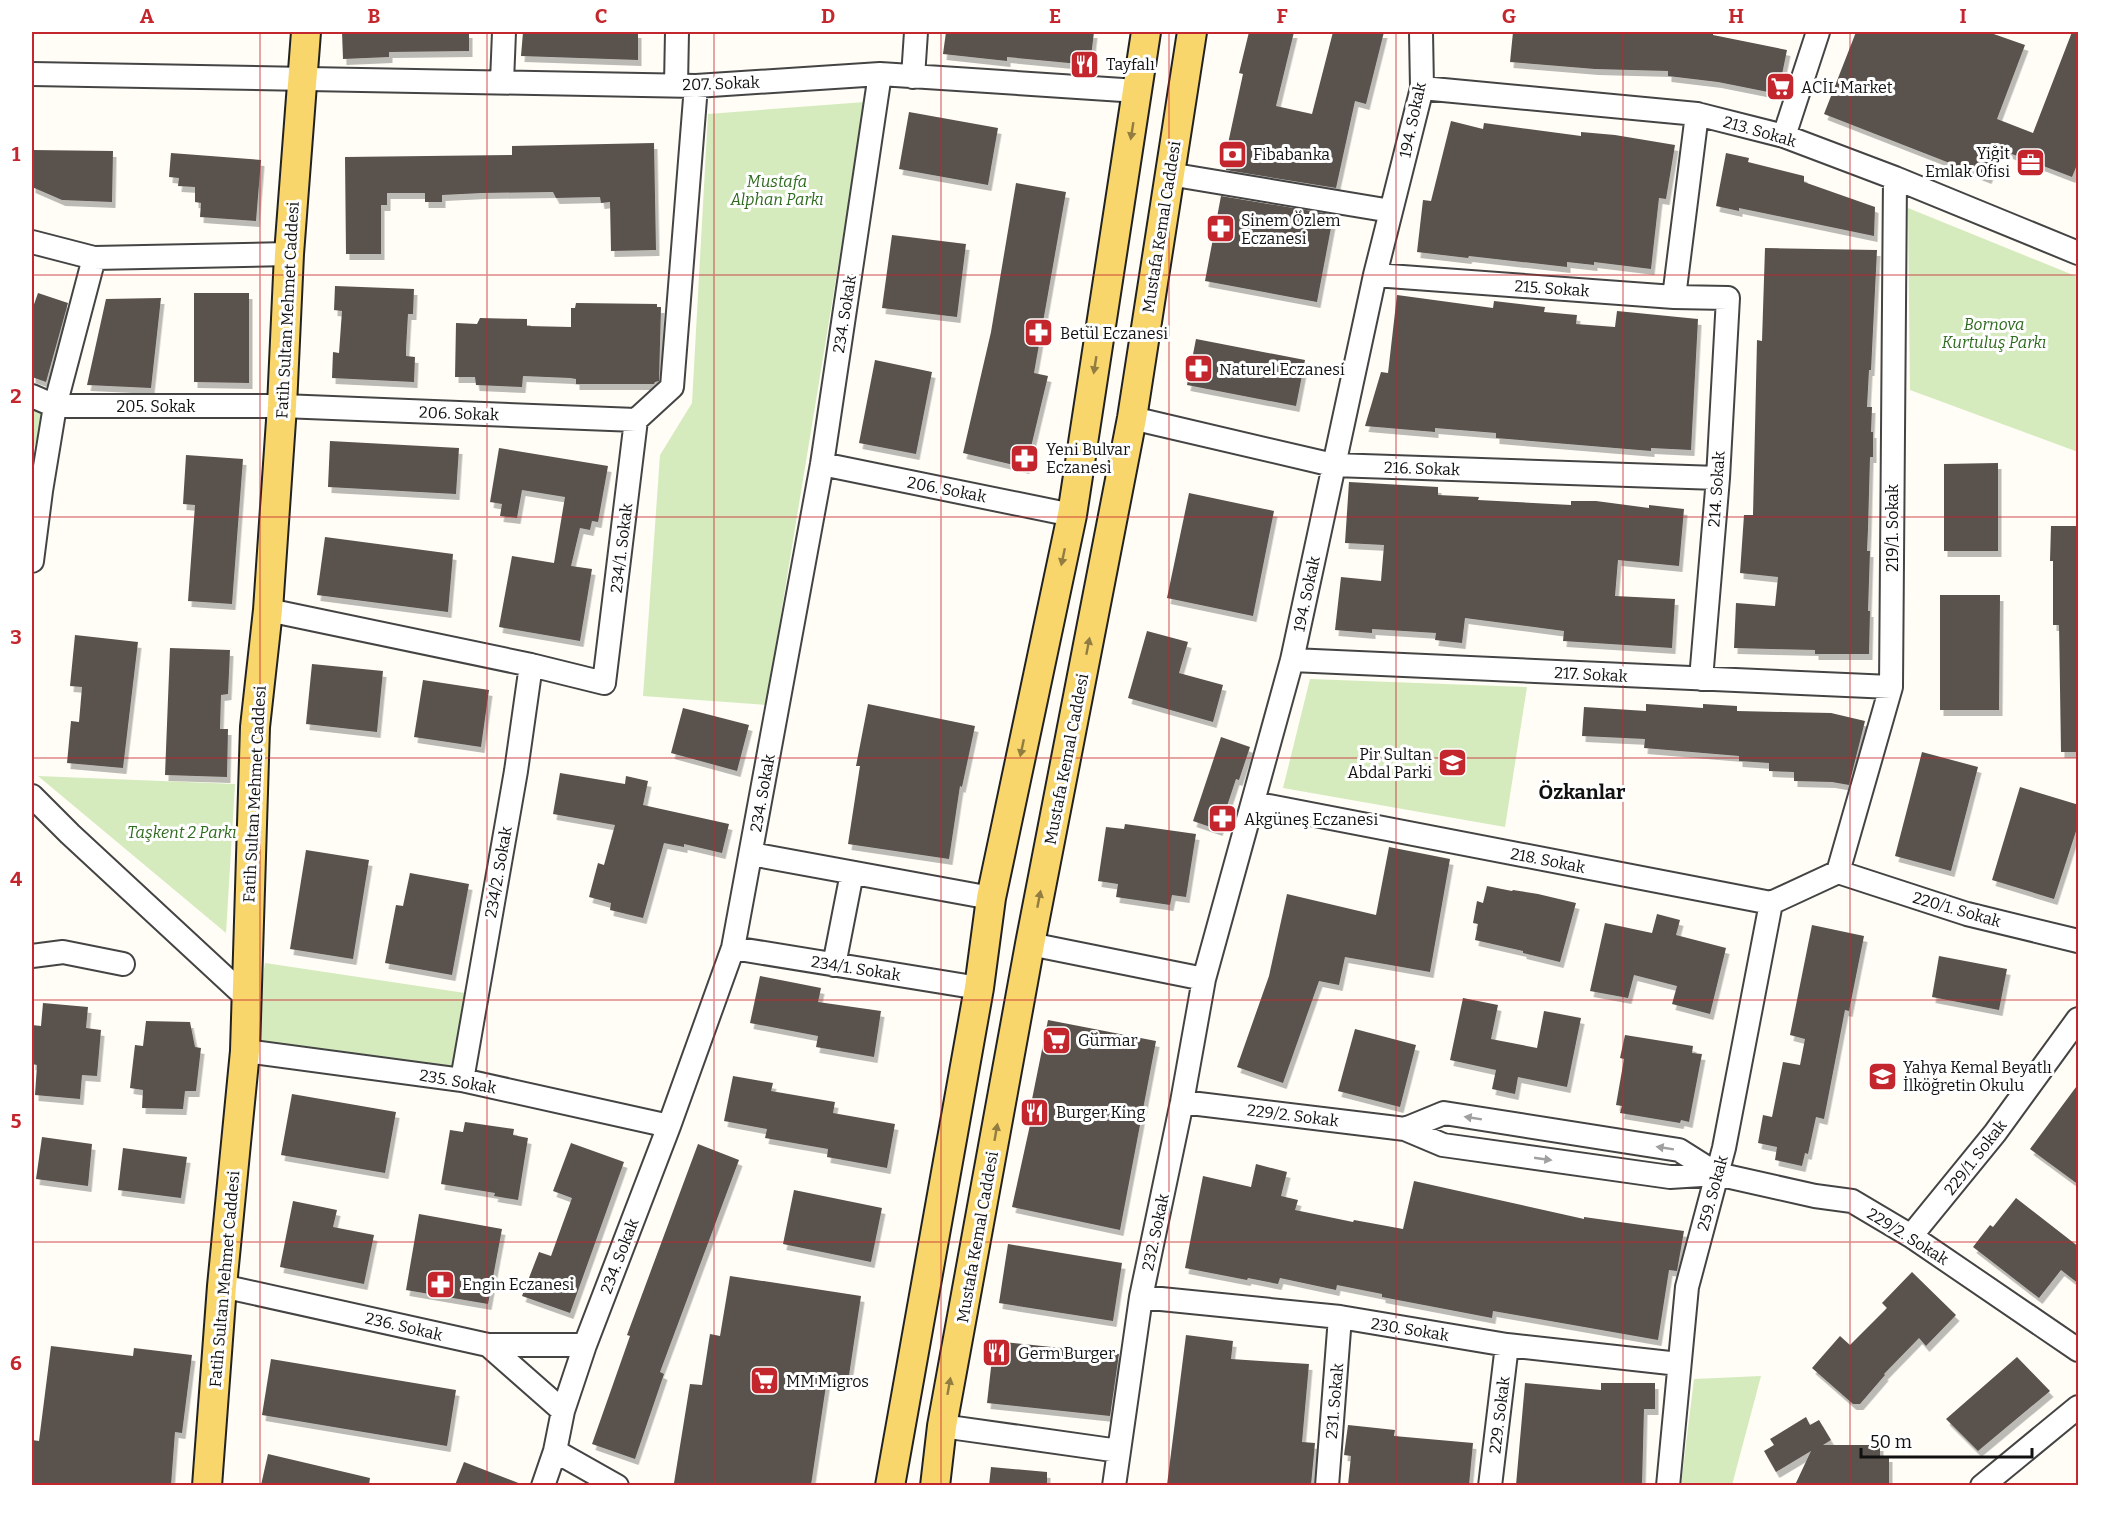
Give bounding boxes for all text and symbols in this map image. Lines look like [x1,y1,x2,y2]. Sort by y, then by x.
text: A [140,4,155,28]
text: B [368,4,381,28]
text: C [595,4,607,28]
text: D [821,4,835,28]
text: E [1049,4,1061,28]
text: F [1276,4,1288,28]
text: G [1502,4,1516,28]
text: H [1728,4,1744,28]
text: I [1959,4,1967,28]
restaurant icon: Tayfalı [1069,48,1101,80]
place label: Tayfalı [1106,55,1155,74]
supermarket icon: ACİL Market [1764,71,1796,103]
street label: 207. Sokak [682,73,760,94]
place label: ACİL Market [1801,78,1893,97]
street label: 194. Sokak [1395,81,1430,160]
street label: 213. Sokak [1721,112,1799,151]
one-way arrow [1127,122,1136,141]
bank icon: Fibabanka [1216,138,1248,170]
street label: Mustafa Kemal Caddesi [1139,140,1185,314]
text: 1 [12,142,21,166]
place label: Yiğit Emlak Ofisi [1925,144,2010,181]
place label: Fibabanka [1253,145,1330,164]
office icon: Yiğit Emlak Ofisi [2015,146,2047,178]
park label: Mustafa Alphan Parkı [729,172,824,209]
street label: Fatih Sultan Mehmet Caddesi [272,201,303,419]
place label: Sinem Özlem Eczanesi [1241,211,1340,248]
pharmacy icon: Sinem Özlem Eczanesi [1204,213,1236,245]
street label: 234. Sokak [829,274,860,354]
street label: 215. Sokak [1514,276,1590,301]
park label: Bornova Kurtuluş Parkı [1942,315,2046,352]
pharmacy icon: Betül Eczanesi [1023,317,1055,349]
place label: Betül Eczanesi [1060,324,1168,343]
pharmacy icon: Naturel Eczanesi [1182,353,1214,385]
one-way arrow [1091,356,1100,375]
place label: Naturel Eczanesi [1219,360,1345,379]
text: 2 [10,384,22,408]
street label: 205. Sokak [117,397,195,416]
street label: 206. Sokak [419,403,499,424]
place label: Yeni Bulvar Eczanesi [1046,440,1130,477]
pharmacy icon: Yeni Bulvar Eczanesi [1009,442,1041,474]
street label: 214. Sokak [1704,450,1729,528]
street label: 216. Sokak [1384,458,1460,479]
street label: 206. Sokak [906,473,988,506]
street label: 219/1. Sokak [1883,484,1902,572]
street label: 234/1. Sokak [607,502,636,594]
one-way arrow [1058,548,1067,567]
street label: 194. Sokak [1289,555,1324,634]
text: 3 [10,625,22,649]
one-way arrow [1084,636,1093,655]
street label: 217. Sokak [1554,663,1628,686]
street label: Mustafa Kemal Caddesi [1041,672,1092,846]
street label: Fatih Sultan Mehmet Caddesi [239,685,270,903]
one-way arrow [1017,739,1027,757]
place label: Pir Sultan Abdal Parki [1348,745,1432,782]
school or university icon: Pir Sultan Abdal Parki [1437,747,1469,779]
street label: 234. Sokak [746,753,779,834]
district label: Özkanlar [1539,780,1626,804]
pharmacy icon: Akgüneş Eczanesi [1207,803,1239,835]
place label: Akgüneş Eczanesi [1244,810,1378,829]
park label: Taşkent 2 Parkı [127,823,237,842]
street label: 234/2. Sokak [481,825,516,919]
street label: 218. Sokak [1509,844,1587,877]
text: 4 [10,867,22,891]
street label: 220/1. Sokak [1911,888,2003,931]
one-way arrow [1035,890,1044,909]
street label: 234/1. Sokak [810,952,902,985]
supermarket icon: Gürmar [1041,1024,1073,1056]
place label: Gürmar [1078,1031,1137,1050]
place label: Yahya Kemal Beyatlı İlköğretin Okulu [1903,1058,2052,1095]
school or university icon: Yahya Kemal Beyatlı İlköğretin Okulu [1866,1060,1898,1092]
street label: 235. Sokak [418,1065,498,1098]
restaurant icon: Burger King [1019,1096,1051,1128]
street label: 229/2. Sokak [1246,1100,1340,1131]
place label: Burger King [1056,1103,1145,1122]
text: 5 [11,1109,22,1133]
one-way arrow [1463,1113,1482,1122]
street label: 229/1. Sokak [1940,1116,2011,1199]
one-way arrow [991,1123,1000,1142]
one-way arrow [1656,1143,1675,1152]
street label: Mustafa Kemal Caddesi [953,1150,1002,1324]
street label: 259. Sokak [1693,1153,1732,1233]
one-way arrow [1533,1155,1552,1164]
street label: Fatih Sultan Mehmet Caddesi [206,1170,243,1388]
street label: 232. Sokak [1138,1192,1173,1272]
street label: 229/2. Sokak [1864,1204,1952,1269]
street label: 234. Sokak [596,1216,642,1296]
pharmacy icon: Engin Eczanesi [425,1268,457,1300]
place label: Engin Eczanesi [462,1275,575,1294]
street label: 236. Sokak [363,1308,444,1345]
street label: 230. Sokak [1370,1314,1450,1345]
restaurant icon: Germ Burger [981,1337,1013,1369]
place label: Germ Burger [1018,1344,1115,1363]
text: 6 [10,1351,22,1375]
street label: 231. Sokak [1322,1362,1347,1440]
supermarket icon: MM Migros [749,1365,781,1397]
place label: MM Migros [786,1372,869,1391]
street label: 229. Sokak [1485,1375,1514,1455]
one-way arrow [945,1376,954,1395]
scale bar [1861,1421,2032,1459]
text: 50 m [1870,1431,1912,1453]

